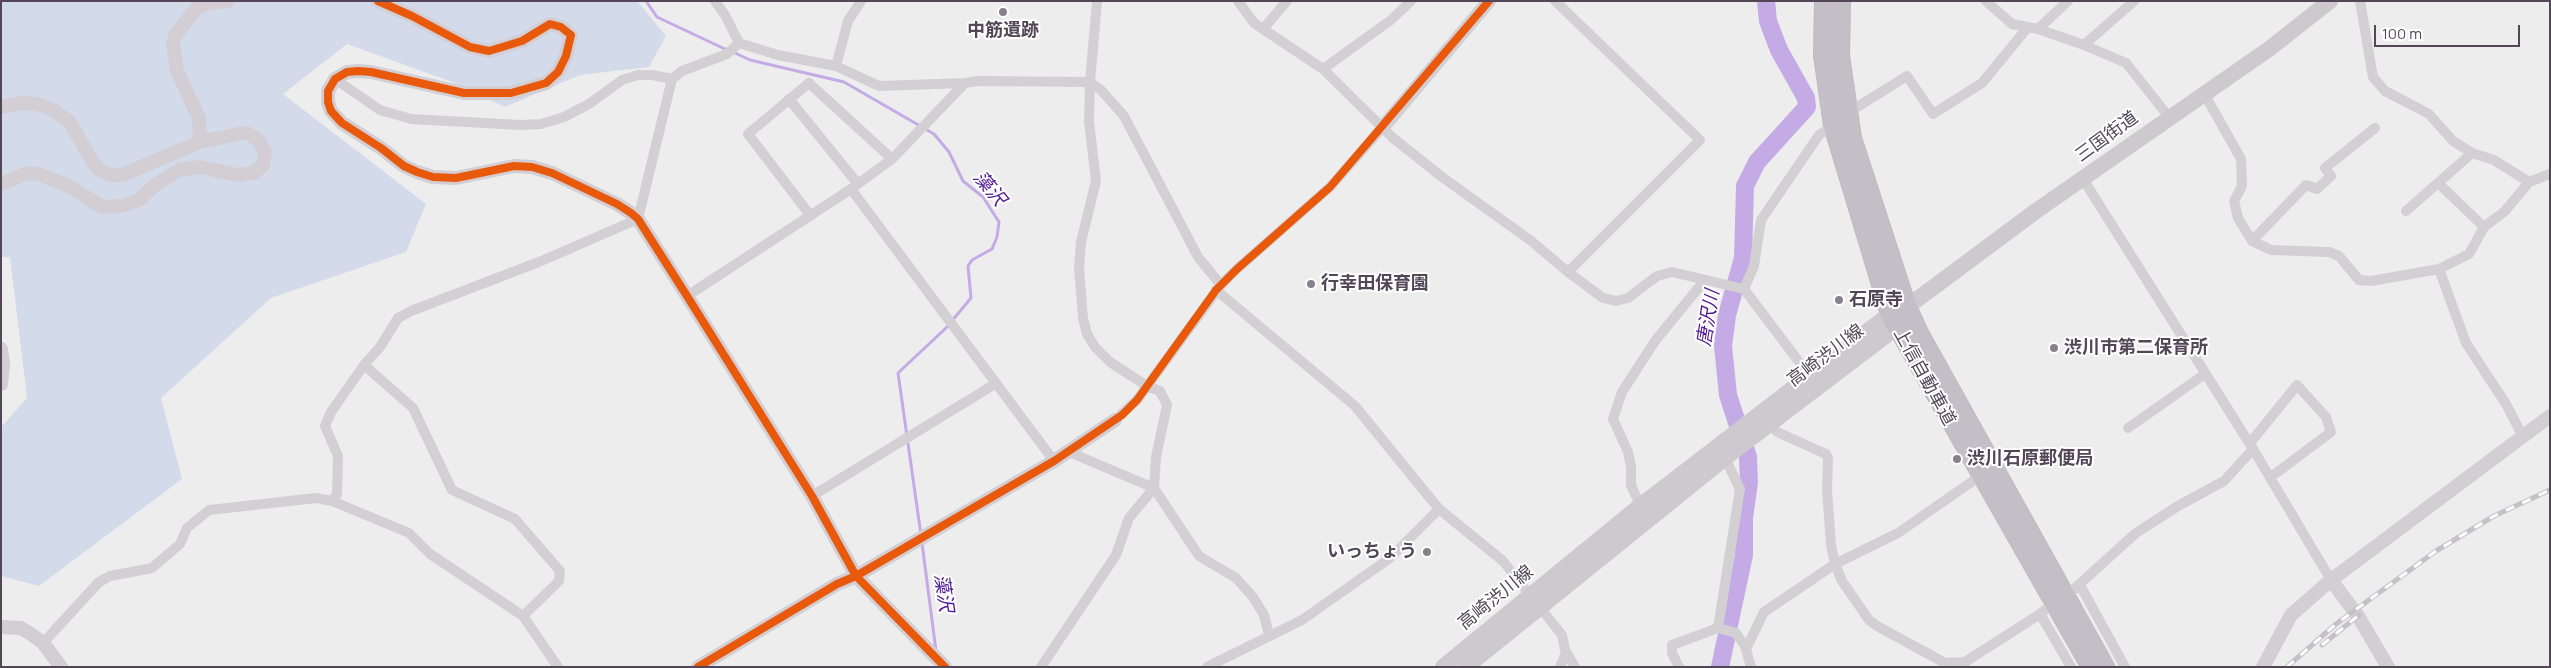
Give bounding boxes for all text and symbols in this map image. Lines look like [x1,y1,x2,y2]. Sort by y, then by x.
marker: 中筋遺跡 [997,6,1009,18]
scale bar [2376,15,2522,47]
place label: 中筋遺跡 [967,20,1039,42]
text: 100 m [2382,23,2422,44]
street label: 三国街道 [2072,107,2142,167]
water label: 藻沢 [968,167,1010,211]
place label: 行幸田保育園 [1321,273,1429,295]
marker: 行幸田保育園 [1305,278,1317,290]
water label: 唐沢川 [1693,288,1725,348]
place label: 石原寺 [1849,289,1903,311]
marker: 石原寺 [1833,294,1845,306]
street label: 高崎渋川線 [1784,320,1868,392]
street label: 上信自動車道 [1888,325,1960,429]
place label: 渋川市第二保育所 [2064,337,2208,359]
marker: 渋川市第二保育所 [2048,342,2060,354]
place label: 渋川石原郵便局 [1967,448,2093,470]
marker: 渋川石原郵便局 [1951,453,1963,465]
place label: いっちょう [1327,541,1417,563]
marker: いっちょう [1421,546,1433,558]
street label: 高崎渋川線 [1454,561,1538,635]
water label: 藻沢 [929,573,957,613]

